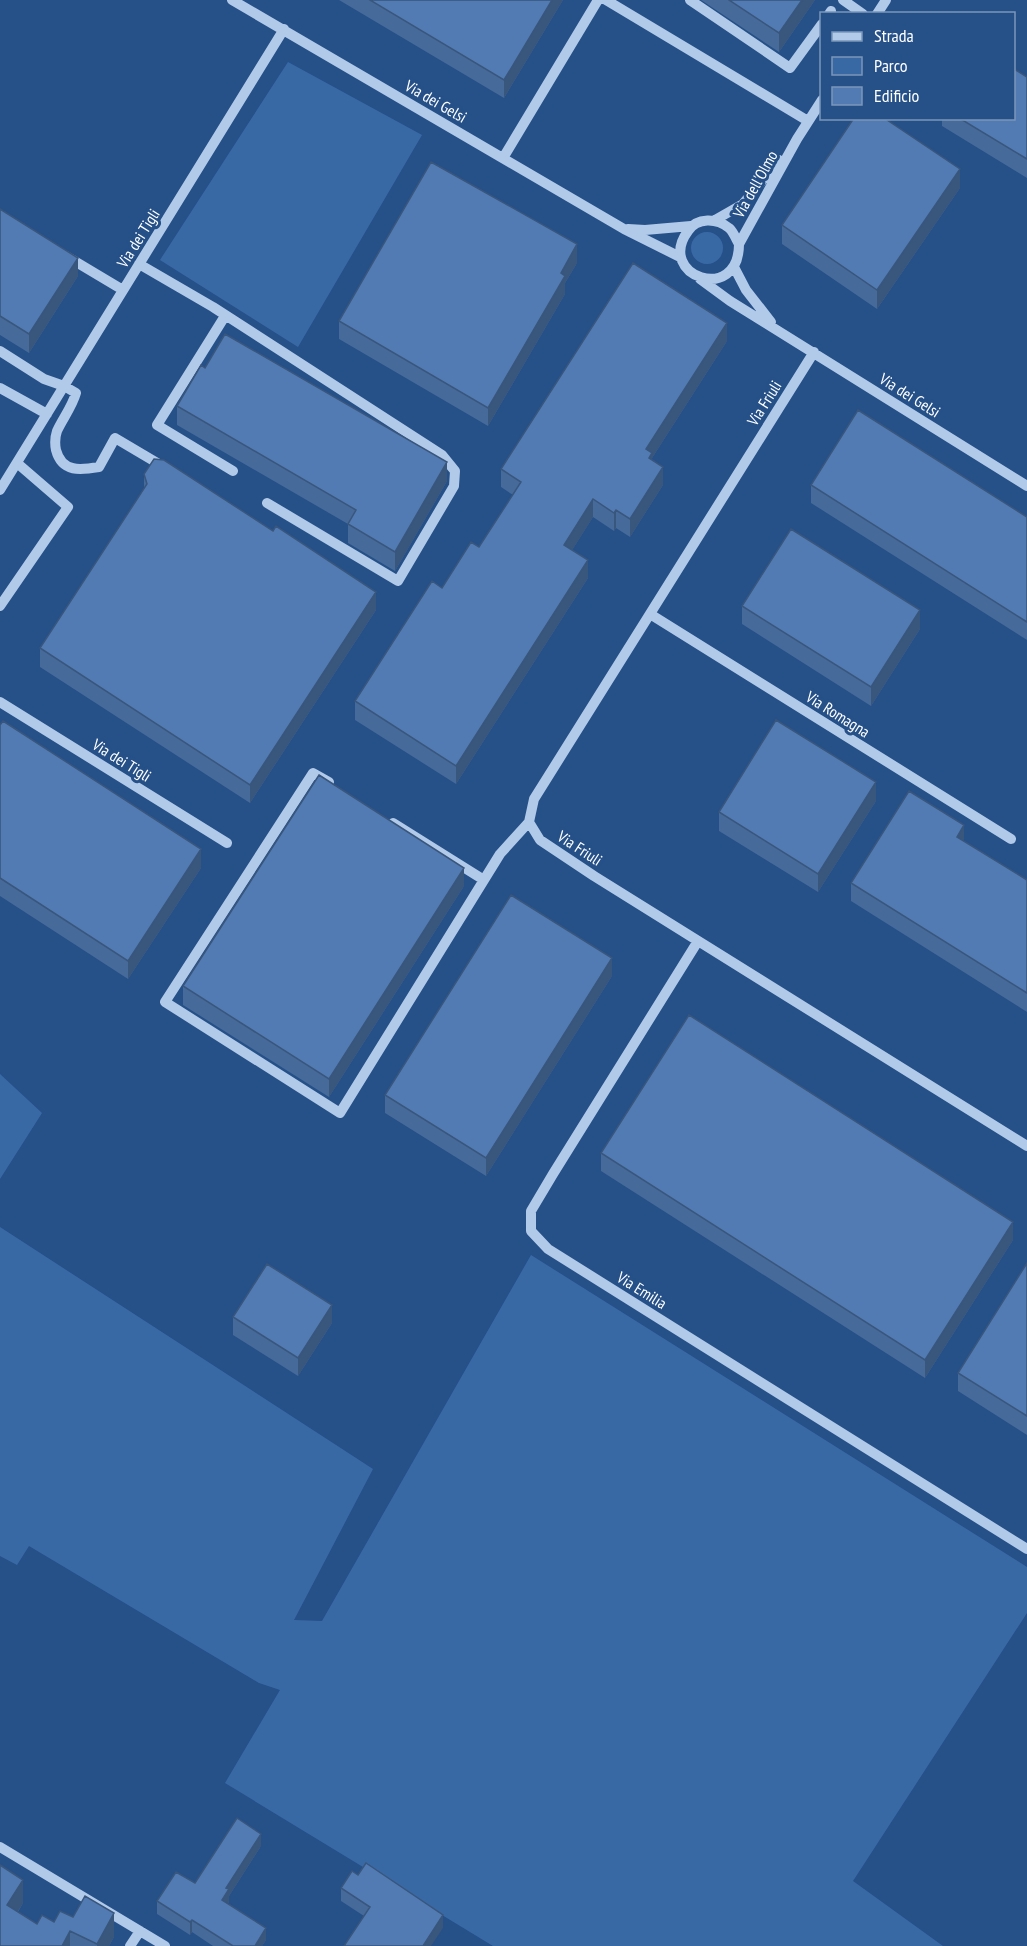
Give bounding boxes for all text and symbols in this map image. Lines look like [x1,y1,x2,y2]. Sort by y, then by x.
legend [820,12,1015,120]
text: Strada [874,24,914,47]
text: Parco [874,54,908,77]
street label: Via dei Gelsi [401,75,471,127]
text: Edificio [874,84,920,107]
street label: Via dell'Olmo [728,147,782,222]
street label: Via dei Tigli [112,205,164,272]
street label: Via dei Gelsi [875,368,944,422]
street label: Via Friuli [742,377,786,430]
street label: Via Romagna [801,686,874,742]
street label: Via dei Tigli [88,734,155,786]
street label: Via Friuli [553,826,606,870]
street label: Via Emilia [613,1266,671,1313]

